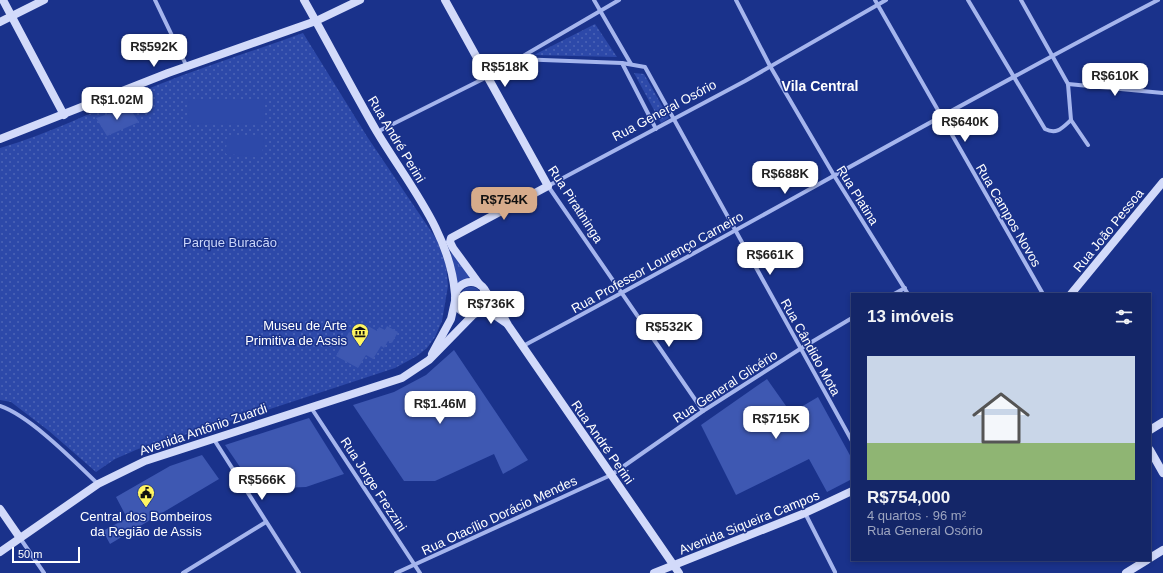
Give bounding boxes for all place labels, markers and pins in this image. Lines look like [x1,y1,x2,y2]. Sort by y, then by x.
pin: R$592K [121,34,187,68]
pin: R$518K [472,54,538,88]
pin: R$610K [1082,63,1148,97]
pin: R$1.02M [80,87,154,121]
pin: R$640K [932,109,998,143]
pin: R$688K [752,161,818,195]
pin: R$754K [471,187,537,221]
pin: R$661K [737,242,803,276]
pin: R$736K [458,291,524,325]
pin: R$532K [636,314,702,348]
place label: Museu de Arte Primitiva de Assis [245,318,347,348]
museum icon: Museu de Arte Primitiva de Assis [350,322,370,347]
pin: R$1.46M [403,391,477,425]
pin: R$715K [743,406,809,440]
pin: R$566K [229,467,295,501]
public building icon: Central dos Bombeiros da Região de Assis [136,483,156,508]
place label: Central dos Bombeiros da Região de Assis [80,509,213,539]

